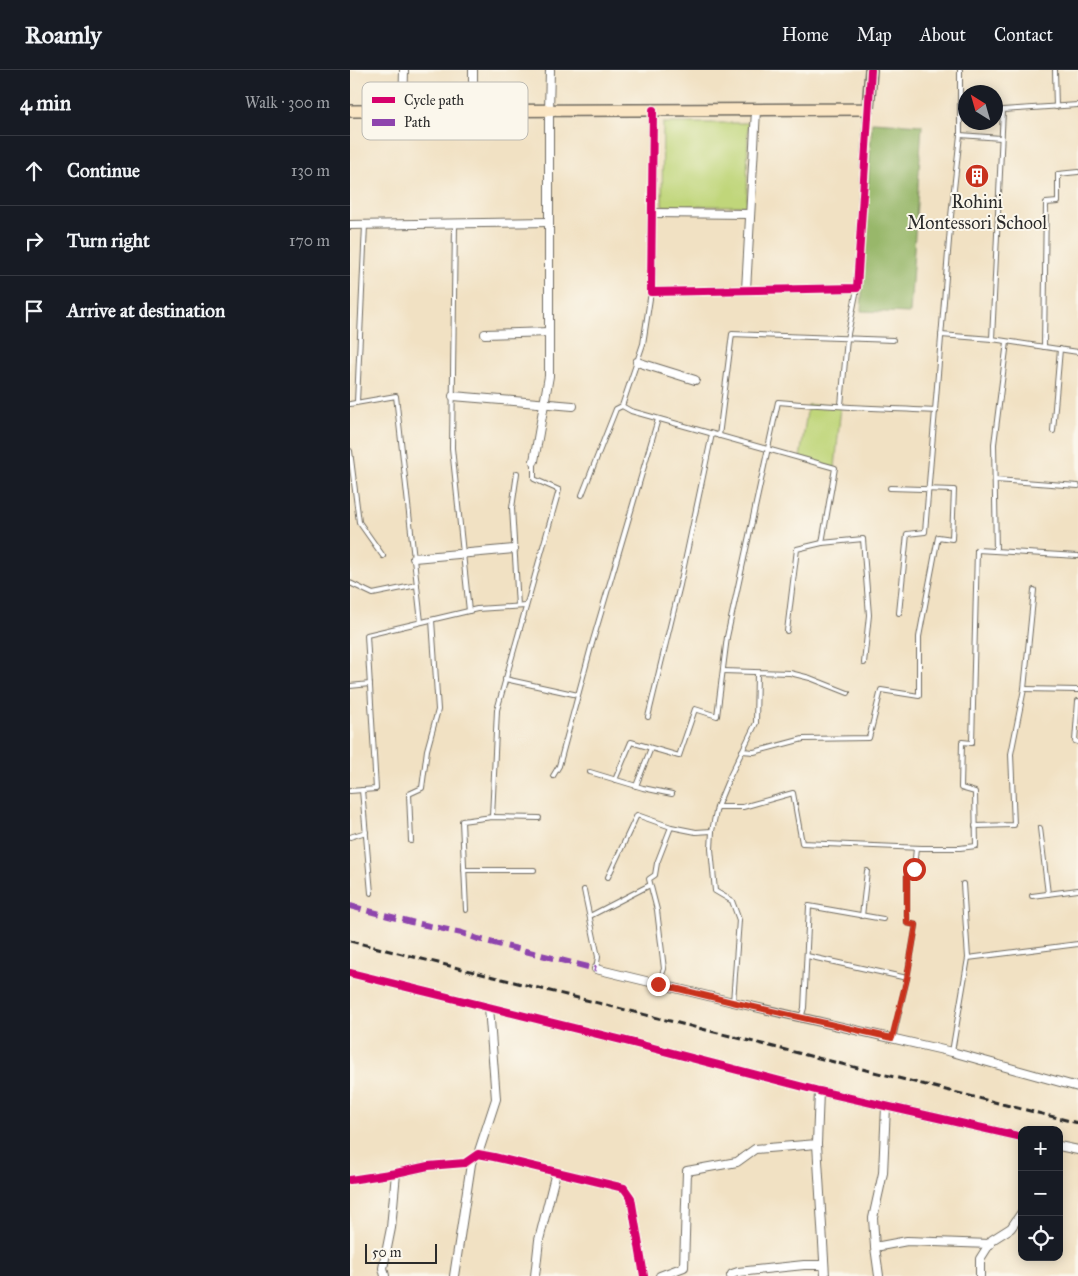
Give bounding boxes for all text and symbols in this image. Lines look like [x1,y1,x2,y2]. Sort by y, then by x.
text: Roamly [25,20,102,50]
text: Home [782,24,829,46]
text: Map [857,24,892,46]
text: About [920,24,966,46]
text: Contact [994,24,1053,46]
legend [362,82,528,140]
north arrow [958,85,1003,130]
text: 4 min [20,90,71,116]
text: Cycle path [404,92,464,109]
text: Walk · 300 m [245,93,330,112]
text: Path [404,114,431,131]
icon: ahead [20,157,48,185]
text: Continue [67,159,140,182]
text: 130 m [291,161,330,180]
building icon: Rohini Montessori School [964,163,990,189]
place label: Rohini Montessori School [907,191,1047,234]
icon: right [20,227,48,255]
text: Turn right [67,229,150,252]
text: 170 m [289,231,330,250]
icon: arrive [20,297,48,325]
text: Arrive at destination [67,299,225,322]
route start [903,858,926,881]
route end [647,973,670,996]
map controls [1018,1126,1063,1261]
button: + [1018,1126,1063,1171]
button: − [1018,1171,1063,1216]
button: locate [1018,1216,1063,1261]
scale bar [365,1241,438,1264]
text: 50 m [372,1244,401,1261]

